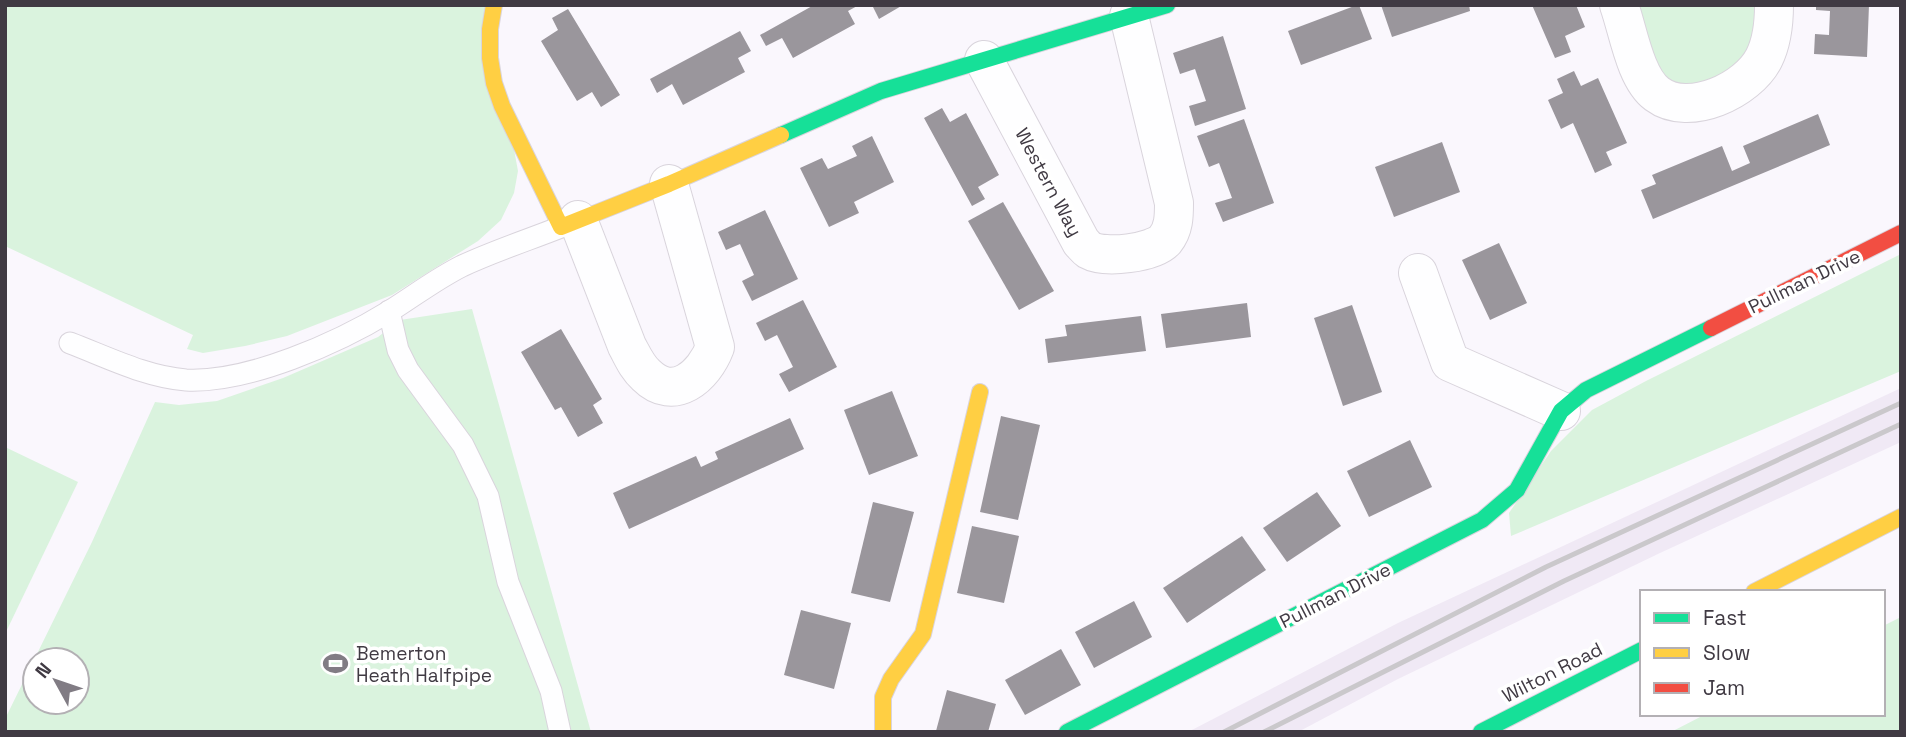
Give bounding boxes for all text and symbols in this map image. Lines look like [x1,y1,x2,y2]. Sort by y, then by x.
street label: Western Way [1010,124,1088,241]
street label: Pullman Drive [1744,244,1864,319]
street label: Pullman Drive [1275,557,1395,634]
legend [1640,590,1885,716]
text: Fast [1703,604,1747,631]
street label: Wilton Road [1498,637,1607,708]
text: Slow [1703,639,1751,666]
place label: Bemerton Heath Halfpipe [356,641,492,688]
north arrow [21,646,91,716]
sports icon: Bemerton Heath Halfpipe [322,650,350,678]
text: N [30,657,57,683]
text: Jam [1703,674,1745,701]

